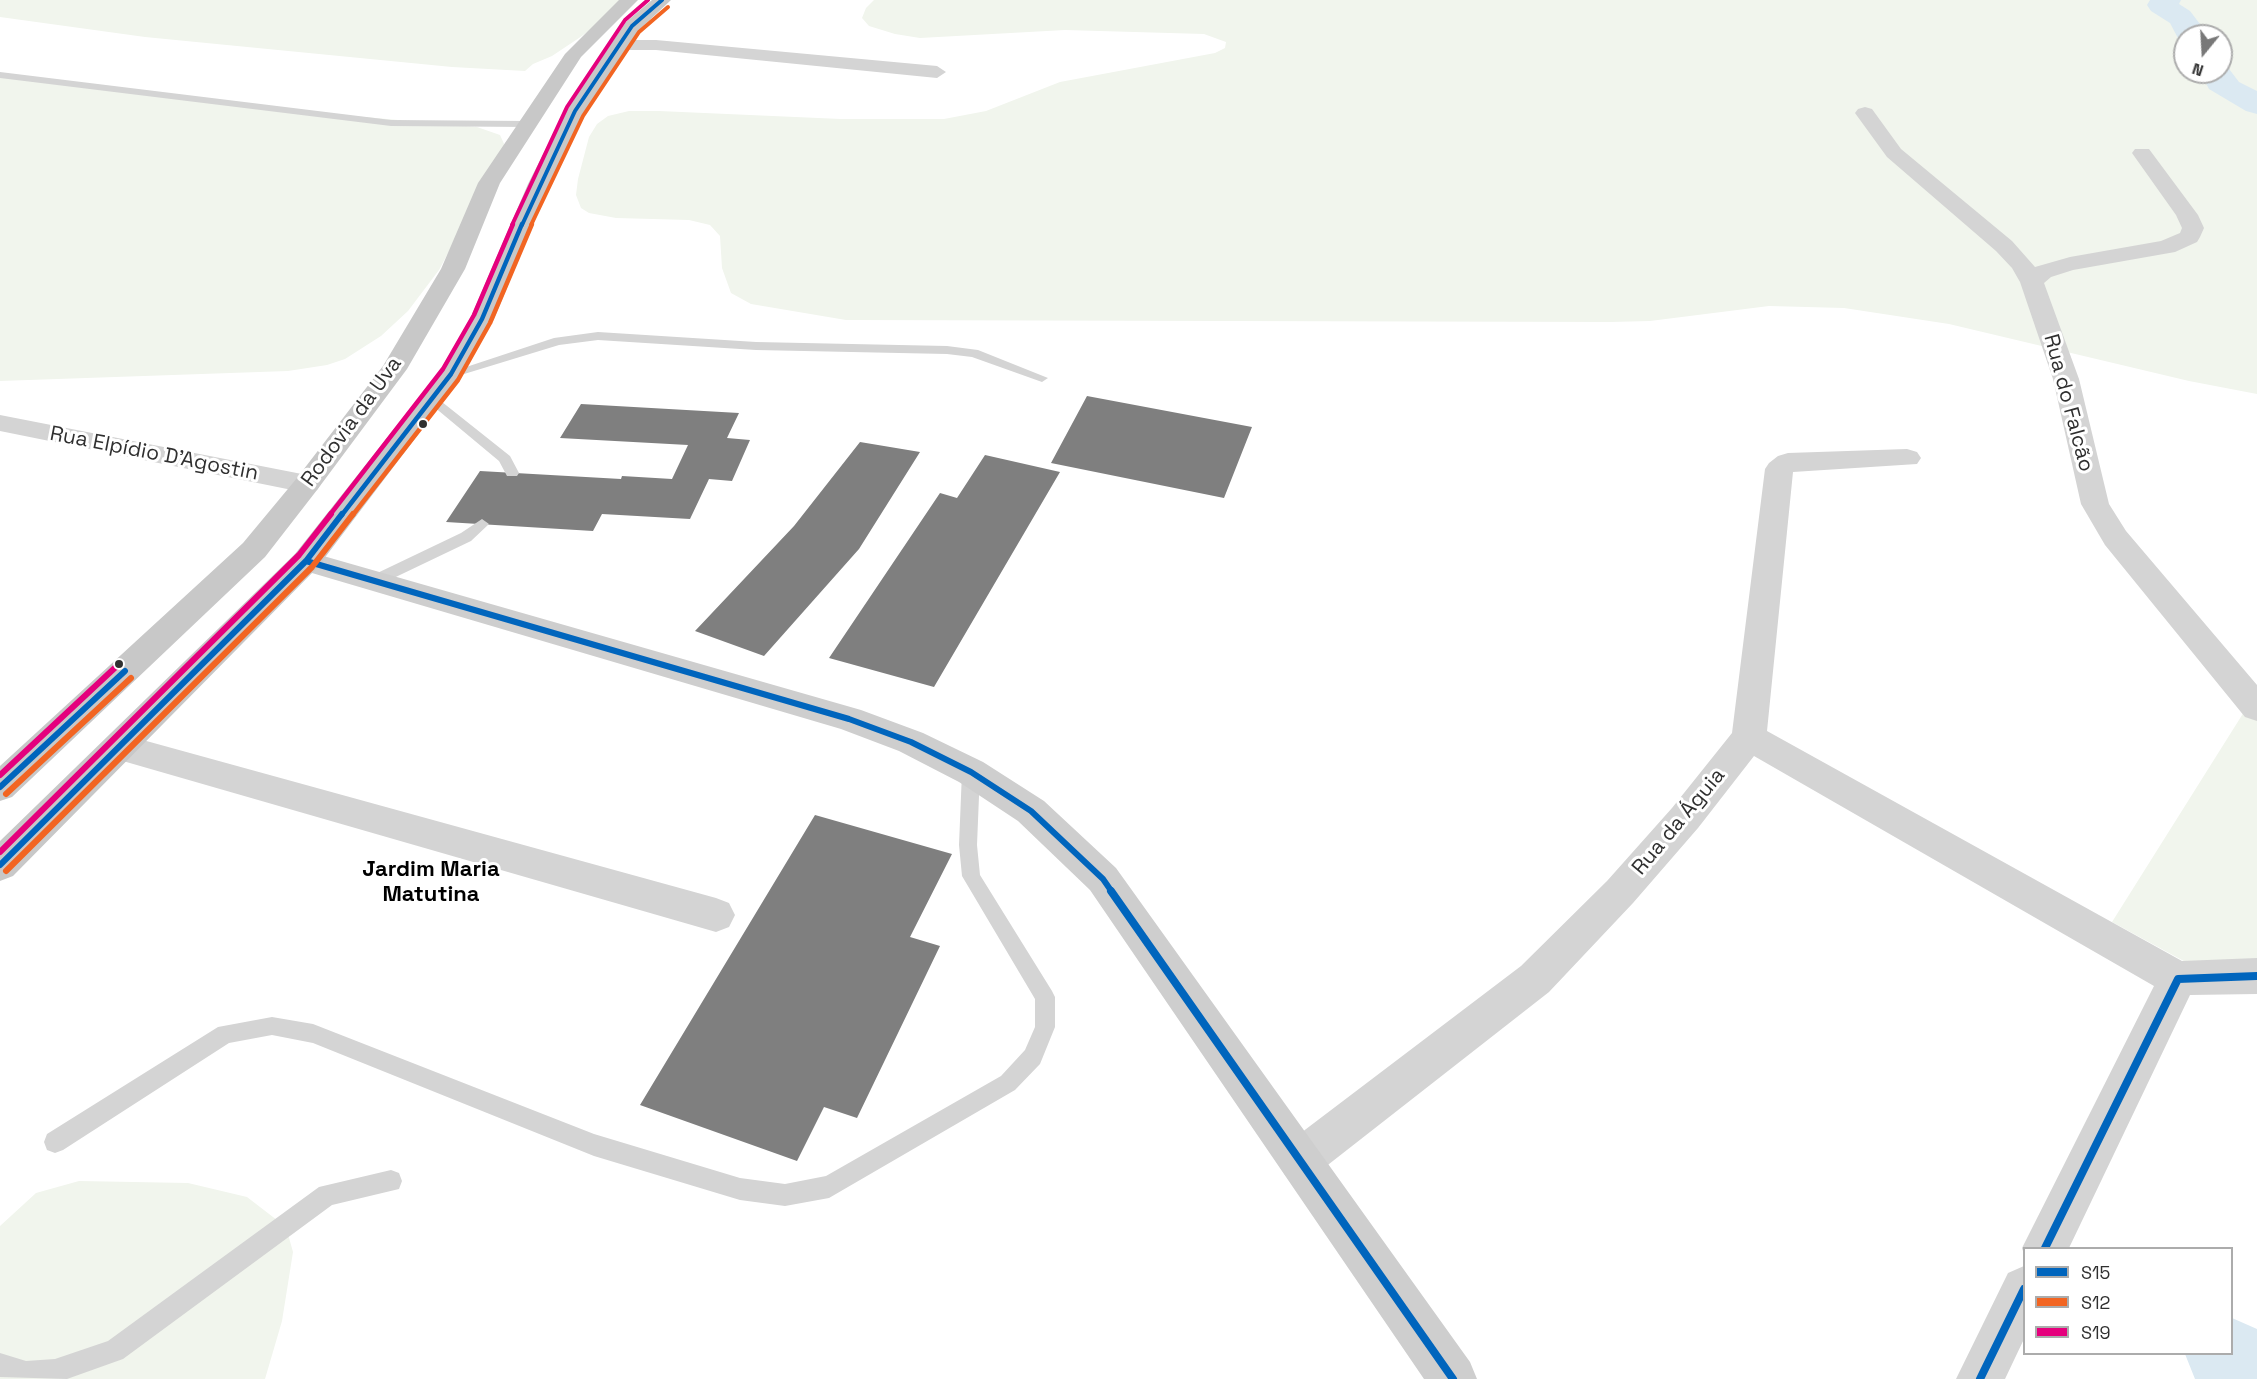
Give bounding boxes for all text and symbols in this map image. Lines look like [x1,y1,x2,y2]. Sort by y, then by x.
north arrow [2173,24,2233,84]
text: N [2190,58,2206,81]
street label: Rua do Falcão [2038,332,2098,474]
street label: Rodovia da Uva [296,352,408,492]
unlabelled marker [417,418,429,430]
street label: Rua Elpídio D'Agostin [48,421,260,487]
unlabelled marker [113,658,125,670]
street label: Rua da Águia [1627,764,1731,880]
district label: Jardim Maria Matutina [362,857,500,908]
legend [2023,1247,2233,1355]
text: S15 [2081,1261,2110,1284]
text: S12 [2081,1291,2110,1314]
text: S19 [2081,1321,2111,1344]

